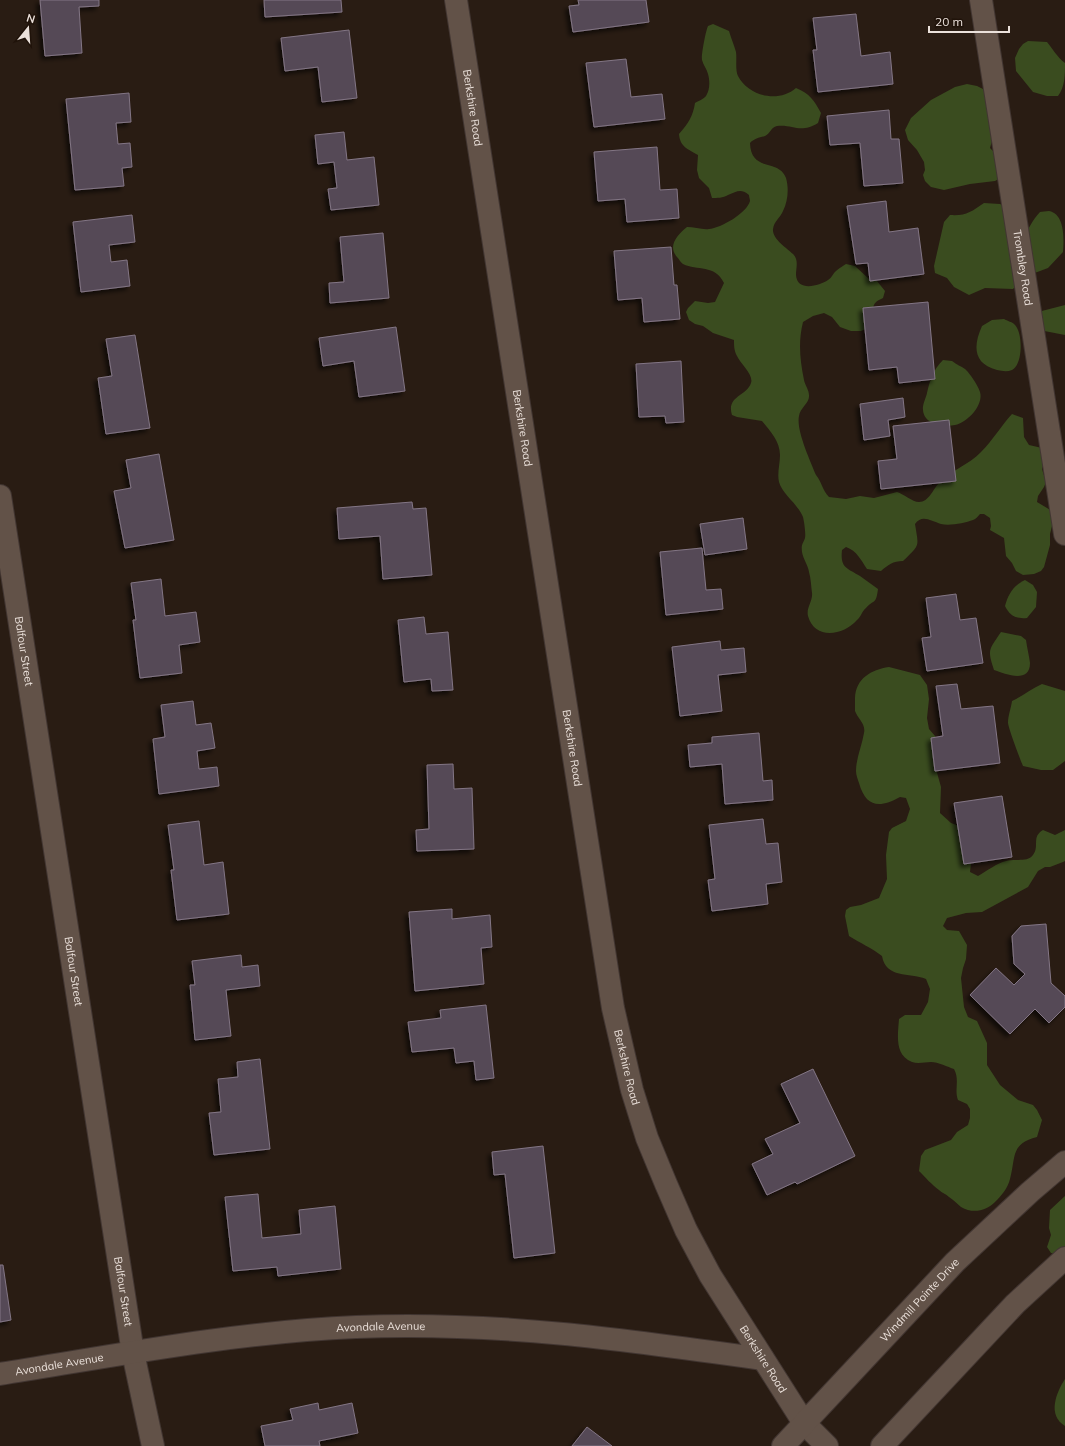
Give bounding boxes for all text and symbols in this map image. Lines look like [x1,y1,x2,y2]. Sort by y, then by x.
north arrow [8,8,48,48]
scale bar [929,8,1009,34]
text: N [25,11,37,26]
text: 20 m [935,14,963,29]
street label: Berkshire Road [460,68,486,147]
street label: Trombley Road [1010,229,1036,307]
street label: Berkshire Road [510,389,536,467]
street label: Balfour Street [12,615,36,687]
street label: Berkshire Road [560,709,585,787]
street label: Balfour Street [61,936,86,1007]
street label: Berkshire Road [611,1028,643,1107]
street label: Windmill Pointe Drive [877,1255,962,1345]
street label: Balfour Street [111,1256,136,1327]
street label: Avondale Avenue [336,1319,425,1335]
street label: Berkshire Road [737,1323,790,1395]
street label: Avondale Avenue [14,1350,104,1378]

